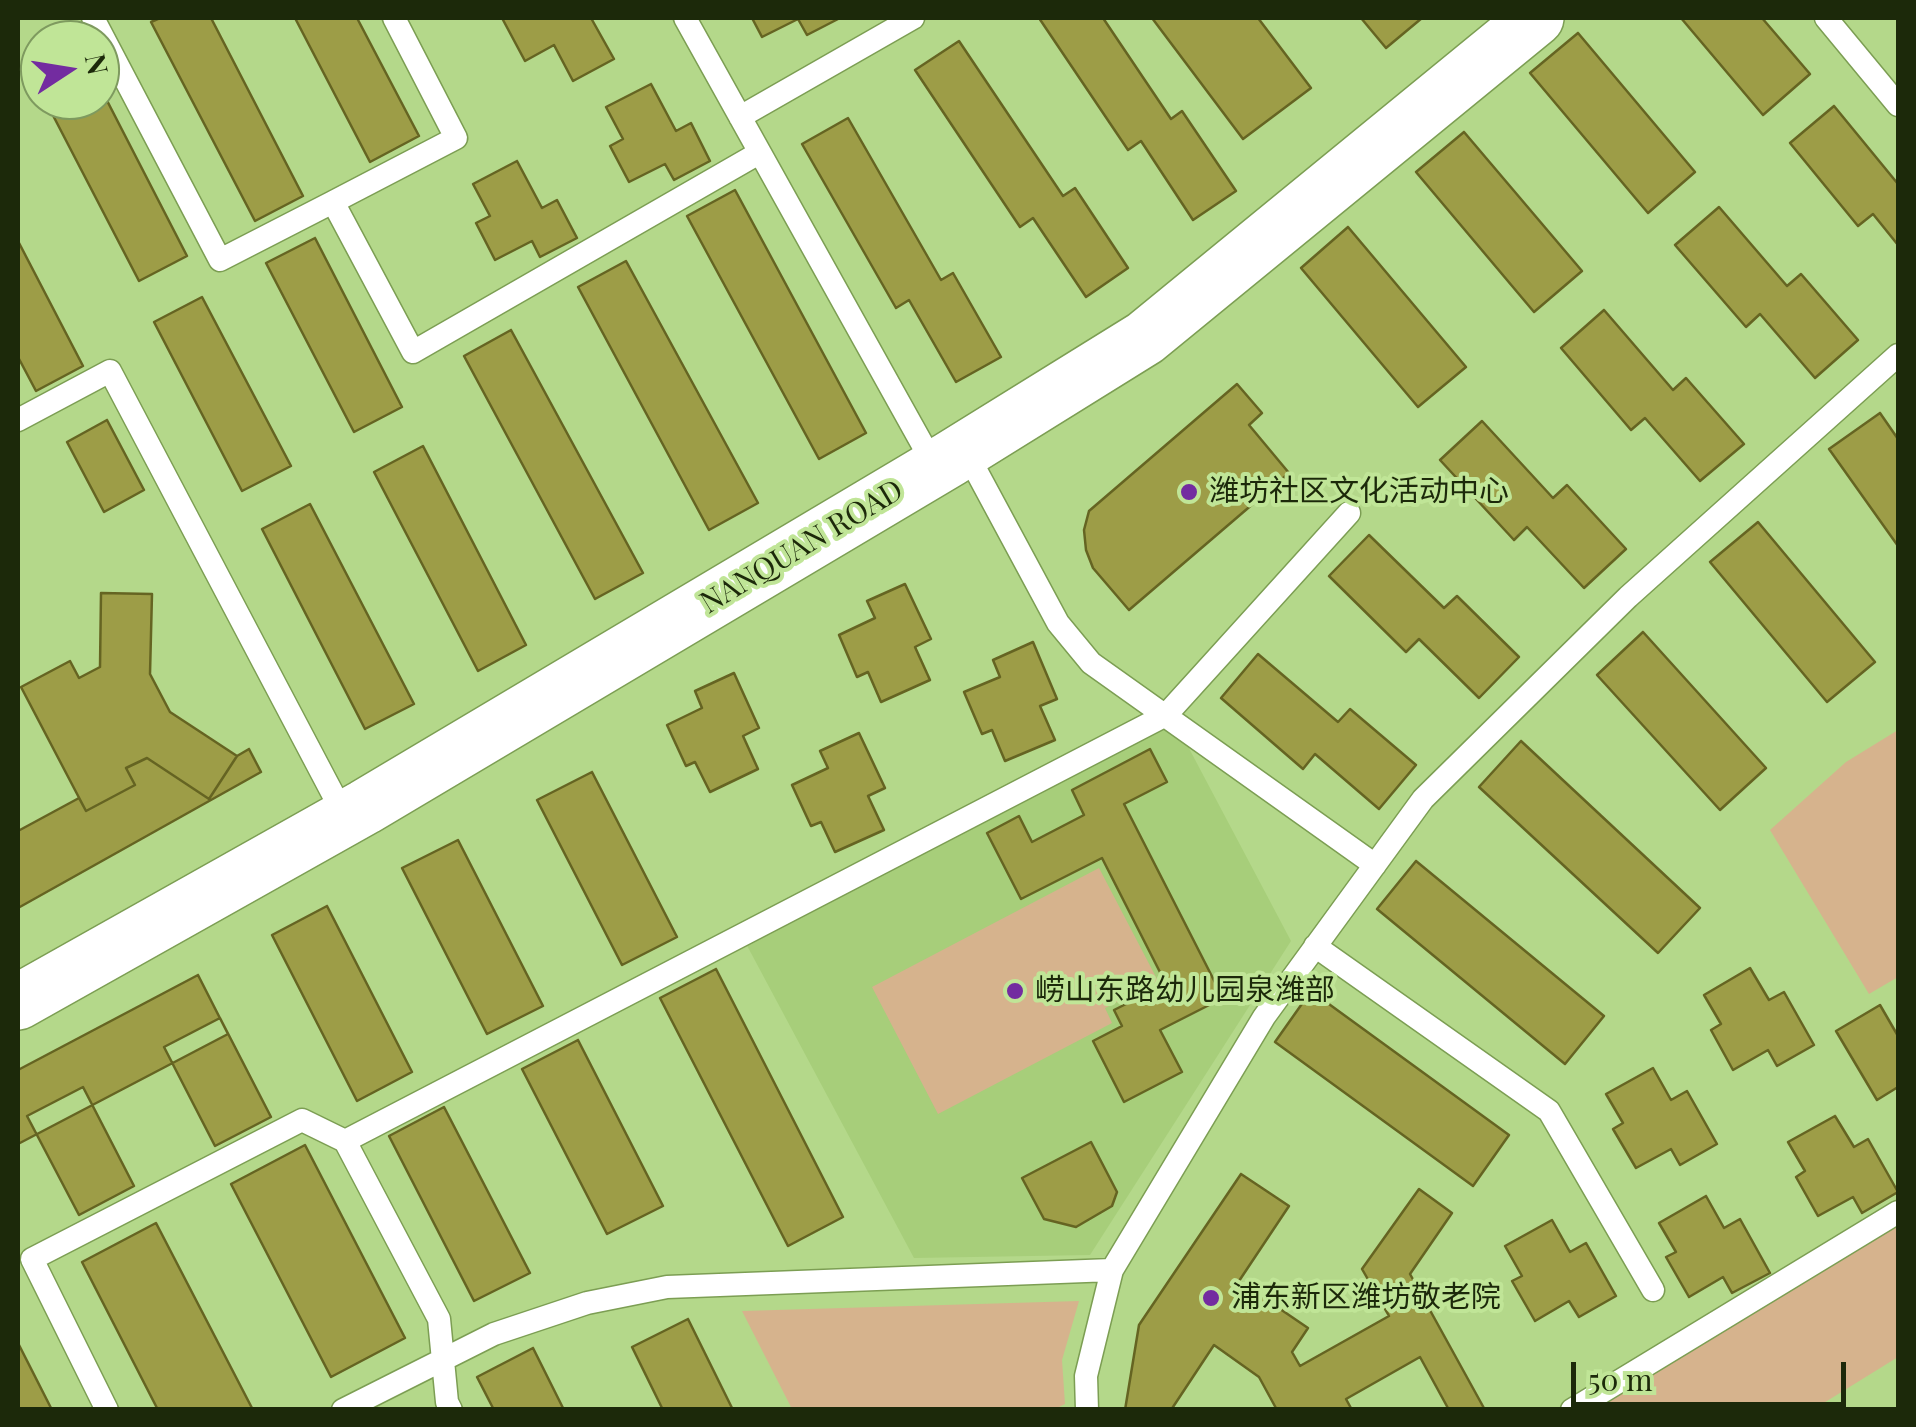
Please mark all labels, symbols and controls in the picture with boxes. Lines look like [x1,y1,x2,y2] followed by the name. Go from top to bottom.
[20,20,120,120] north arrow
[78,50,118,78] text: N
[694,472,910,622] street label: NANQUAN ROAD
[1209,474,1509,510] place label: 潍坊社区文化活动中心
[1178,481,1200,503] marker: 潍坊社区文化活动中心
[1035,973,1335,1009] place label: 崂山东路幼儿园泉潍部
[1004,980,1026,1002] marker: 崂山东路幼儿园泉潍部
[1231,1280,1501,1316] place label: 浦东新区潍坊敬老院
[1200,1287,1222,1309] marker: 浦东新区潍坊敬老院
[1576,1342,1851,1404] scale bar
[1588,1359,1653,1399] text: 50 m

